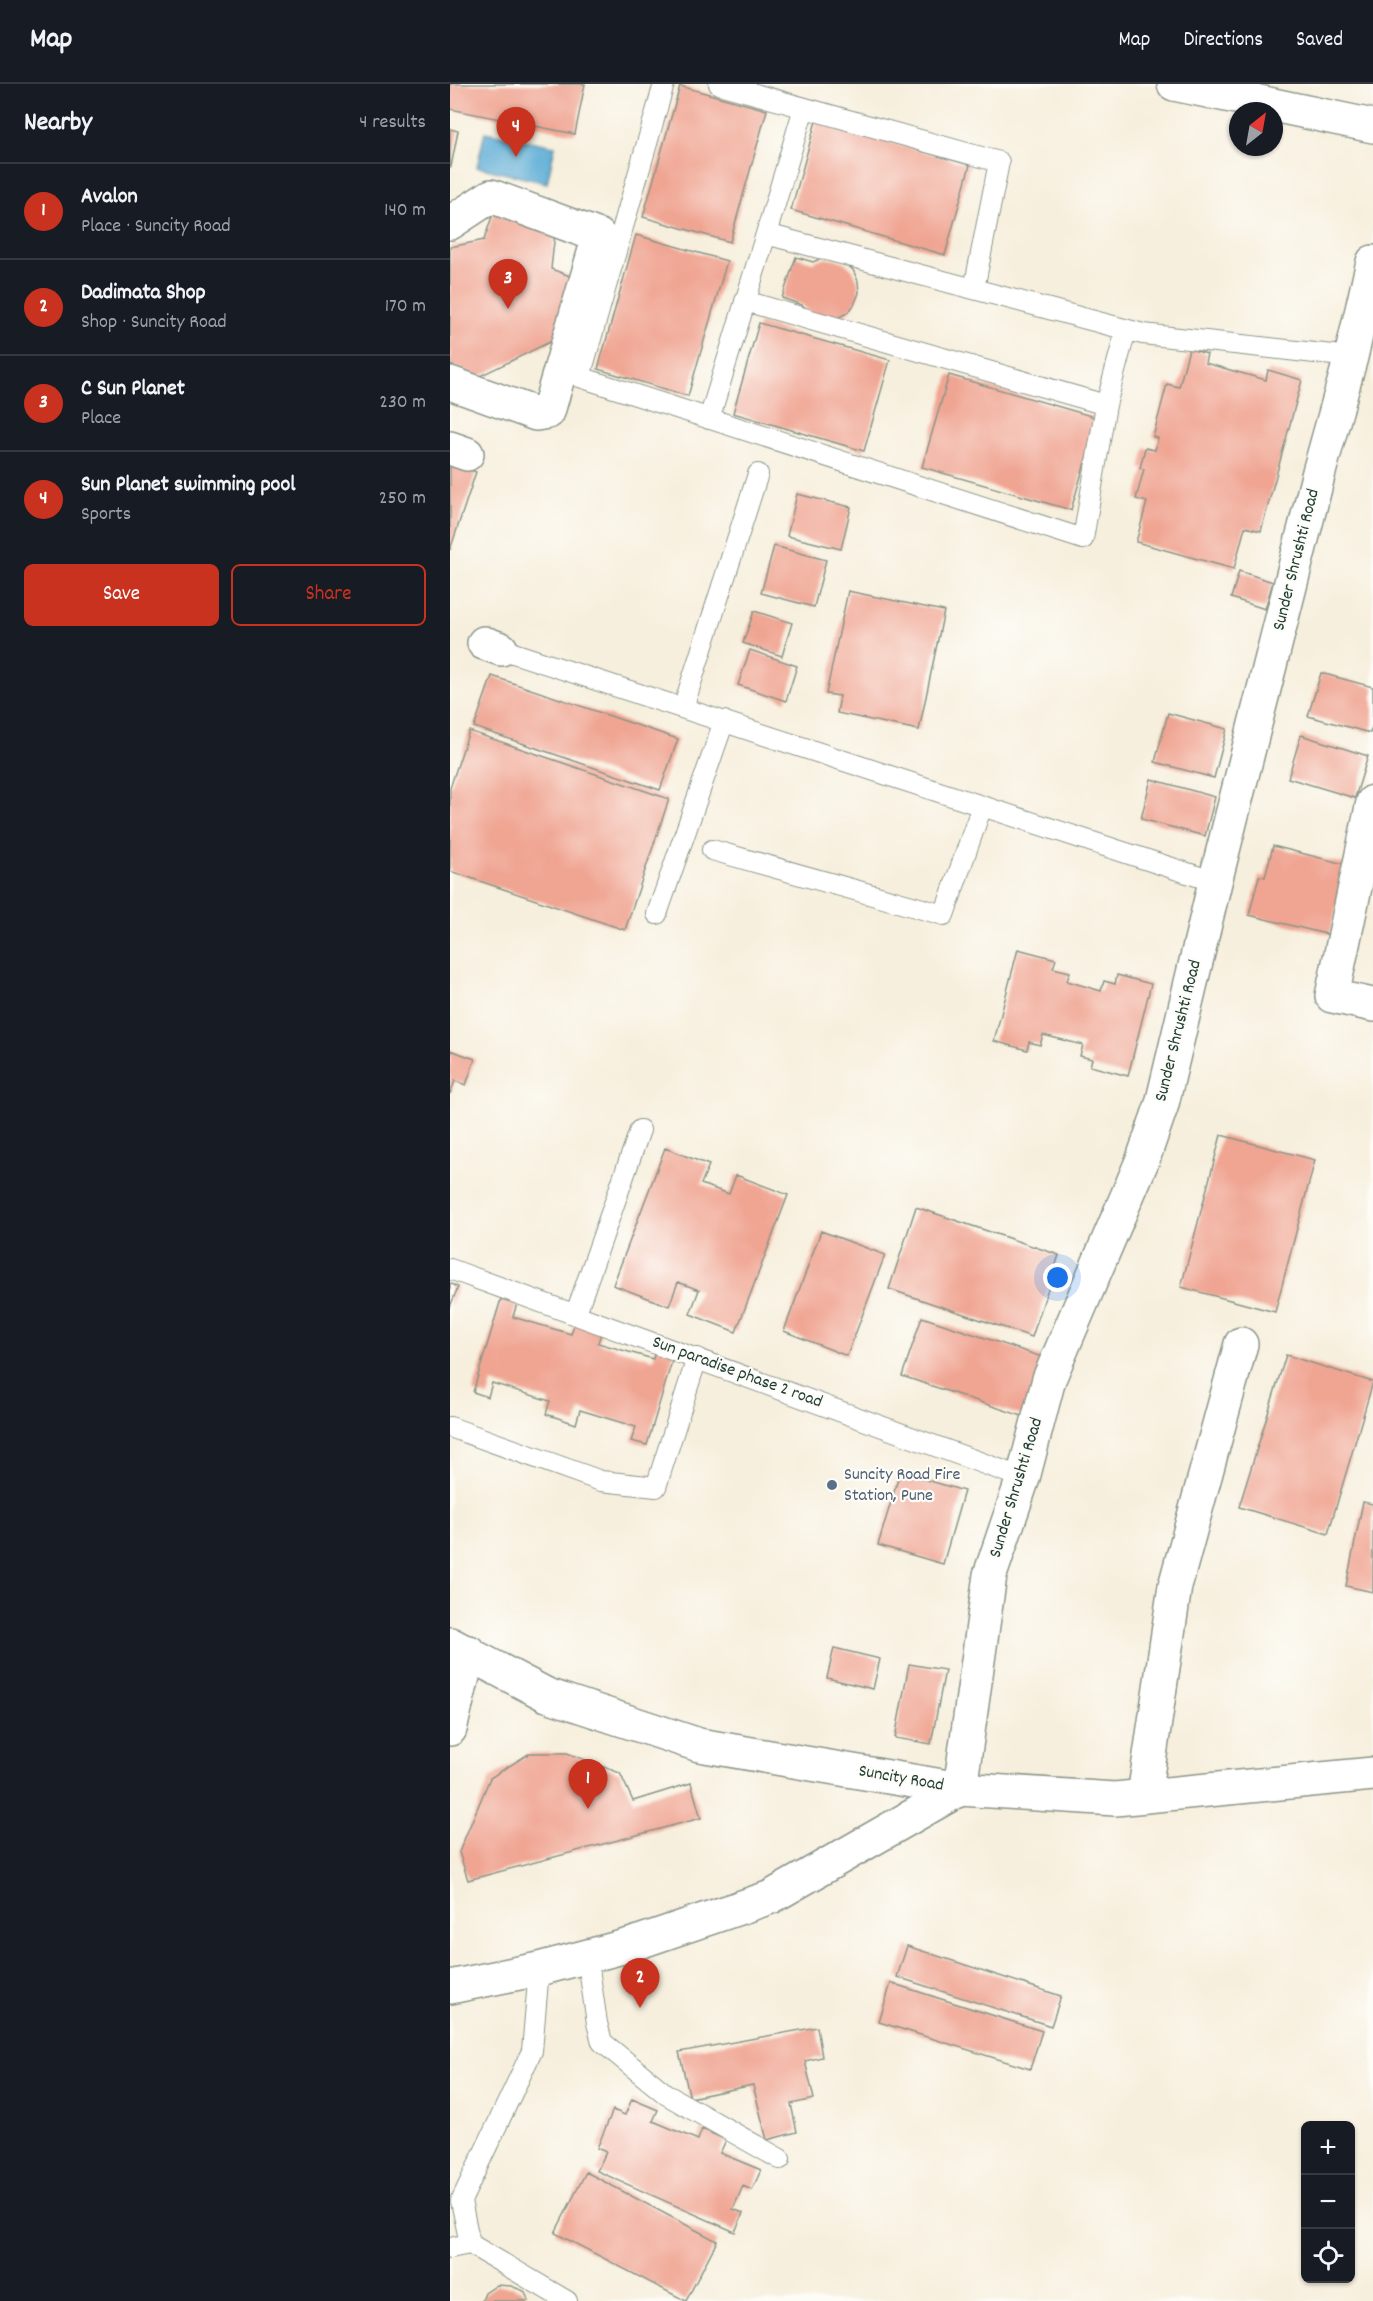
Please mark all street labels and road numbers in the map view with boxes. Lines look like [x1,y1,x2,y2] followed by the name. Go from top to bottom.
[1267,486,1327,634] street label: Sunder Shrushti Road
[1149,957,1209,1105] street label: Sunder Shrushti Road
[648,1331,826,1415] street label: Sun paradise phase 2 road
[984,1415,1050,1561] street label: Sunder Shrushti Road
[856,1759,946,1799] street label: Suncity Road

